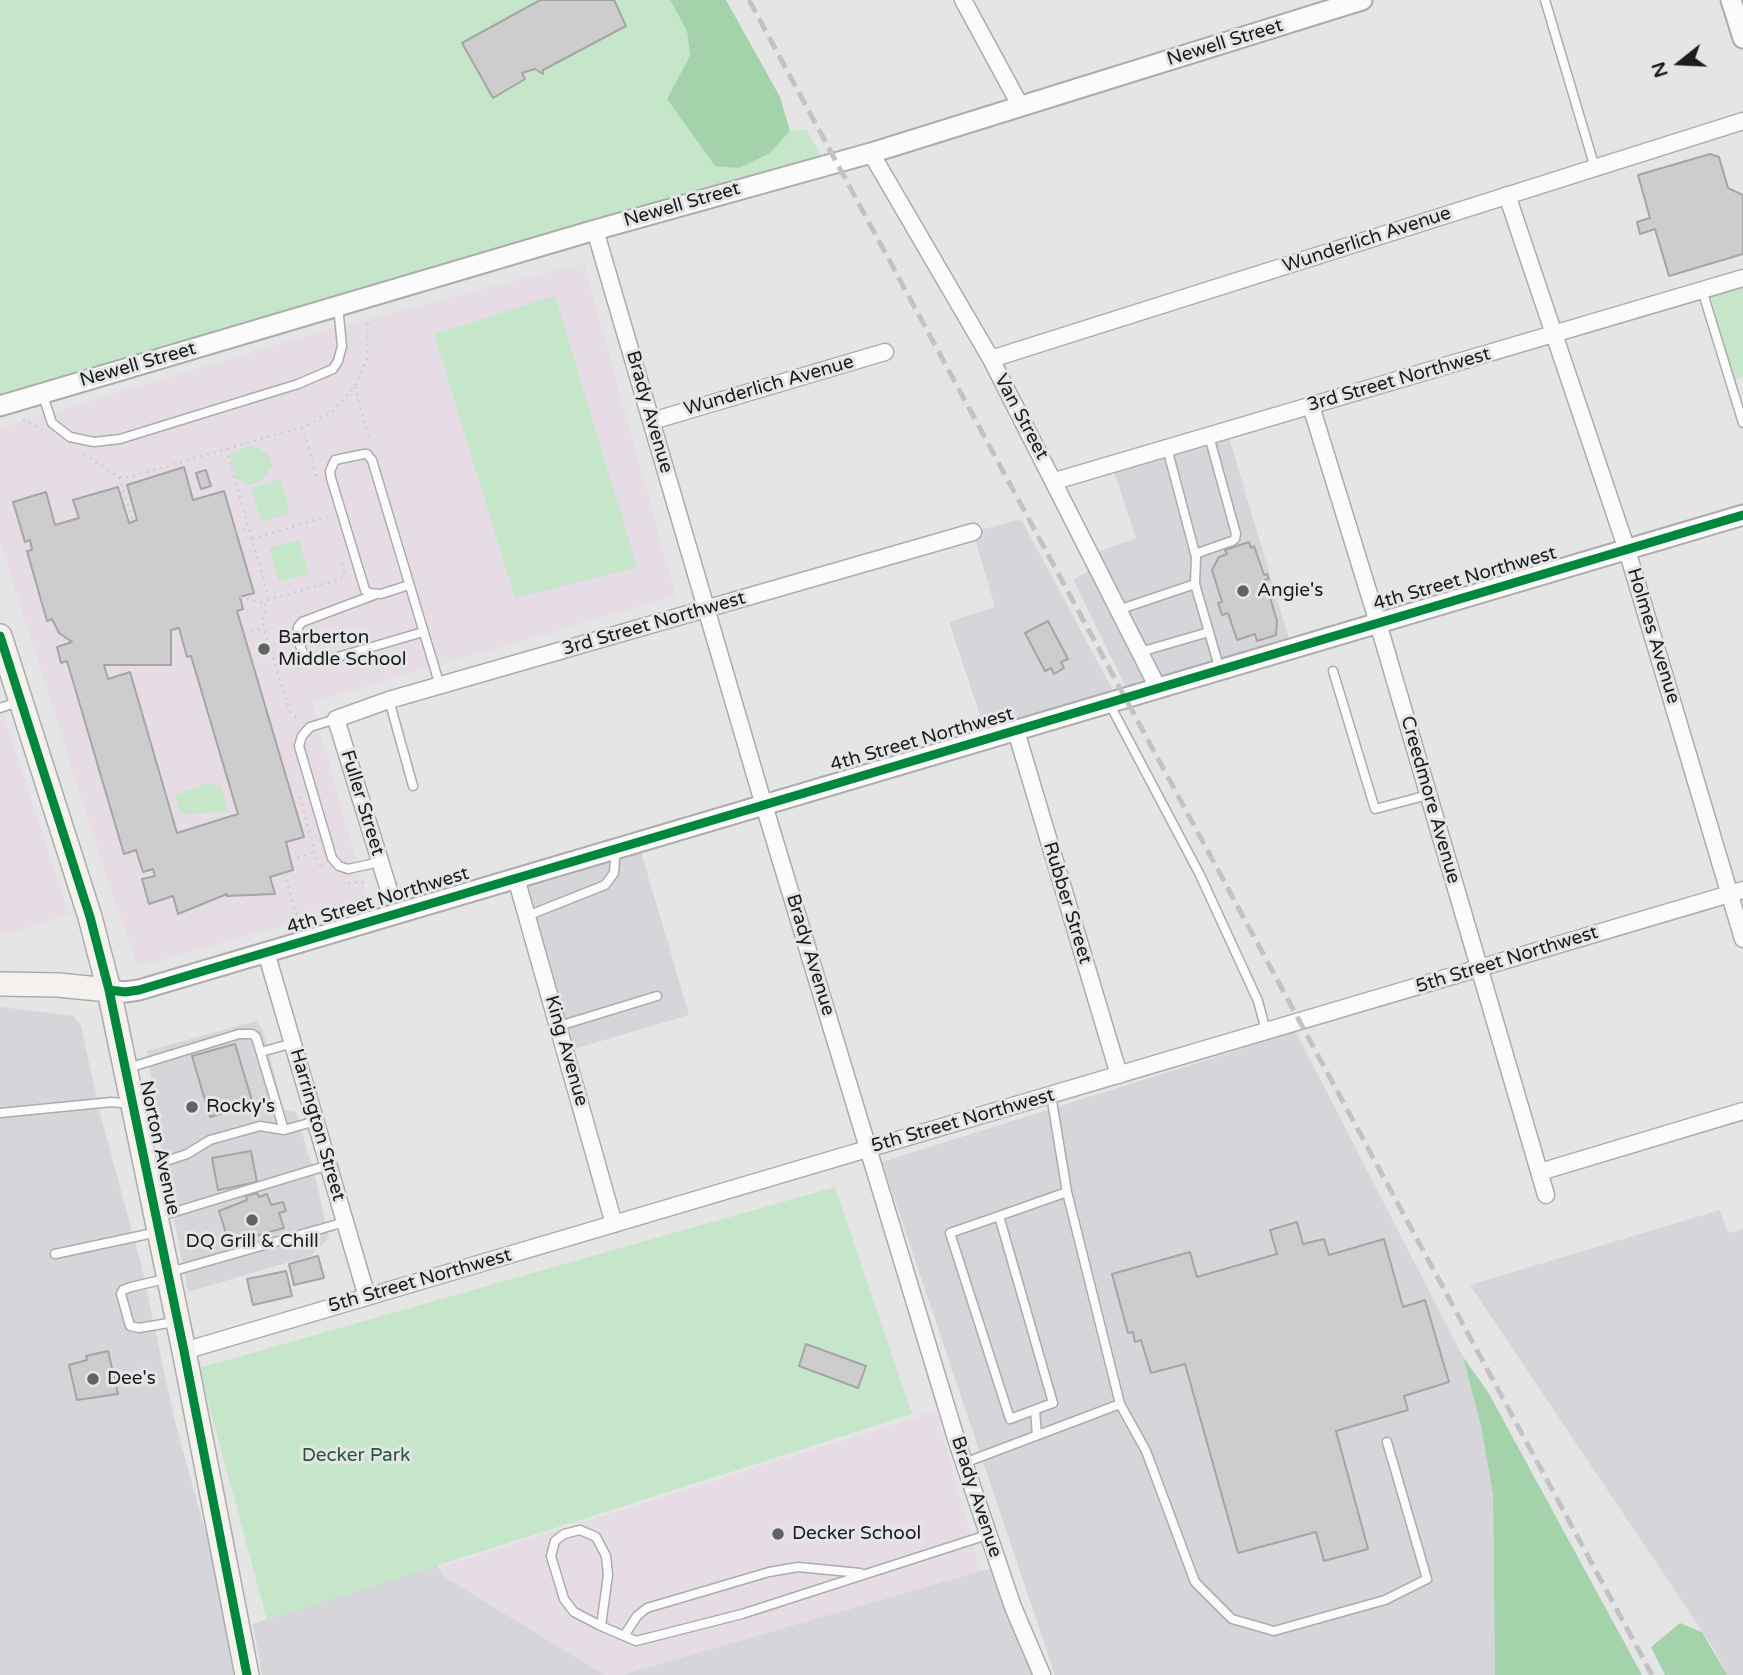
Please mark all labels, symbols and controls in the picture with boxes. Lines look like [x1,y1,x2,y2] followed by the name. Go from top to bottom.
[1164,15,1286,71] street label: Newell Street
[1645,28,1715,98] north arrow
[1647,59,1673,80] text: N
[621,178,743,232] street label: Newell Street
[1280,202,1454,278] street label: Wunderlich Avenue
[77,338,199,392] street label: Newell Street
[1305,343,1493,417] street label: 3rd Street Northwest
[621,348,677,476] street label: Brady Avenue
[681,351,857,421] street label: Wunderlich Avenue
[989,370,1053,464] street label: Van Street
[1371,542,1559,616] street label: 4th Street Northwest
[1622,565,1684,707] street label: Holmes Avenue
[1257,580,1323,602] place label: Angie's
[1235,583,1251,599] marker: Angie's
[560,587,748,661] street label: 3rd Street Northwest
[278,627,407,671] place label: Barberton Middle School
[256,641,272,657] marker: Barberton Middle School
[828,703,1016,777] street label: 4th Street Northwest
[1395,714,1465,886] street label: Creedmore Avenue
[335,747,389,859] street label: Fuller Street
[1038,839,1096,967] street label: Rubber Street
[284,862,472,940] street label: 4th Street Northwest
[781,891,839,1019] street label: Brady Avenue
[1413,921,1601,999] street label: 5th Street Northwest
[539,993,593,1109] street label: King Avenue
[284,1046,350,1204] street label: Harrington Street
[134,1079,184,1217] street label: Norton Avenue
[869,1084,1057,1158] street label: 5th Street Northwest
[206,1096,275,1118] place label: Rocky's
[184,1099,200,1115] marker: Rocky's
[244,1212,260,1228] marker: DQ Grill & Chill
[185,1231,319,1253] place label: DQ Grill & Chill
[326,1244,514,1318] street label: 5th Street Northwest
[107,1368,156,1390] place label: Dee's
[85,1371,101,1387] marker: Dee's
[946,1434,1006,1560] street label: Brady Avenue
[302,1445,410,1467] park label: Decker Park
[792,1523,921,1545] place label: Decker School
[770,1526,786,1542] marker: Decker School

